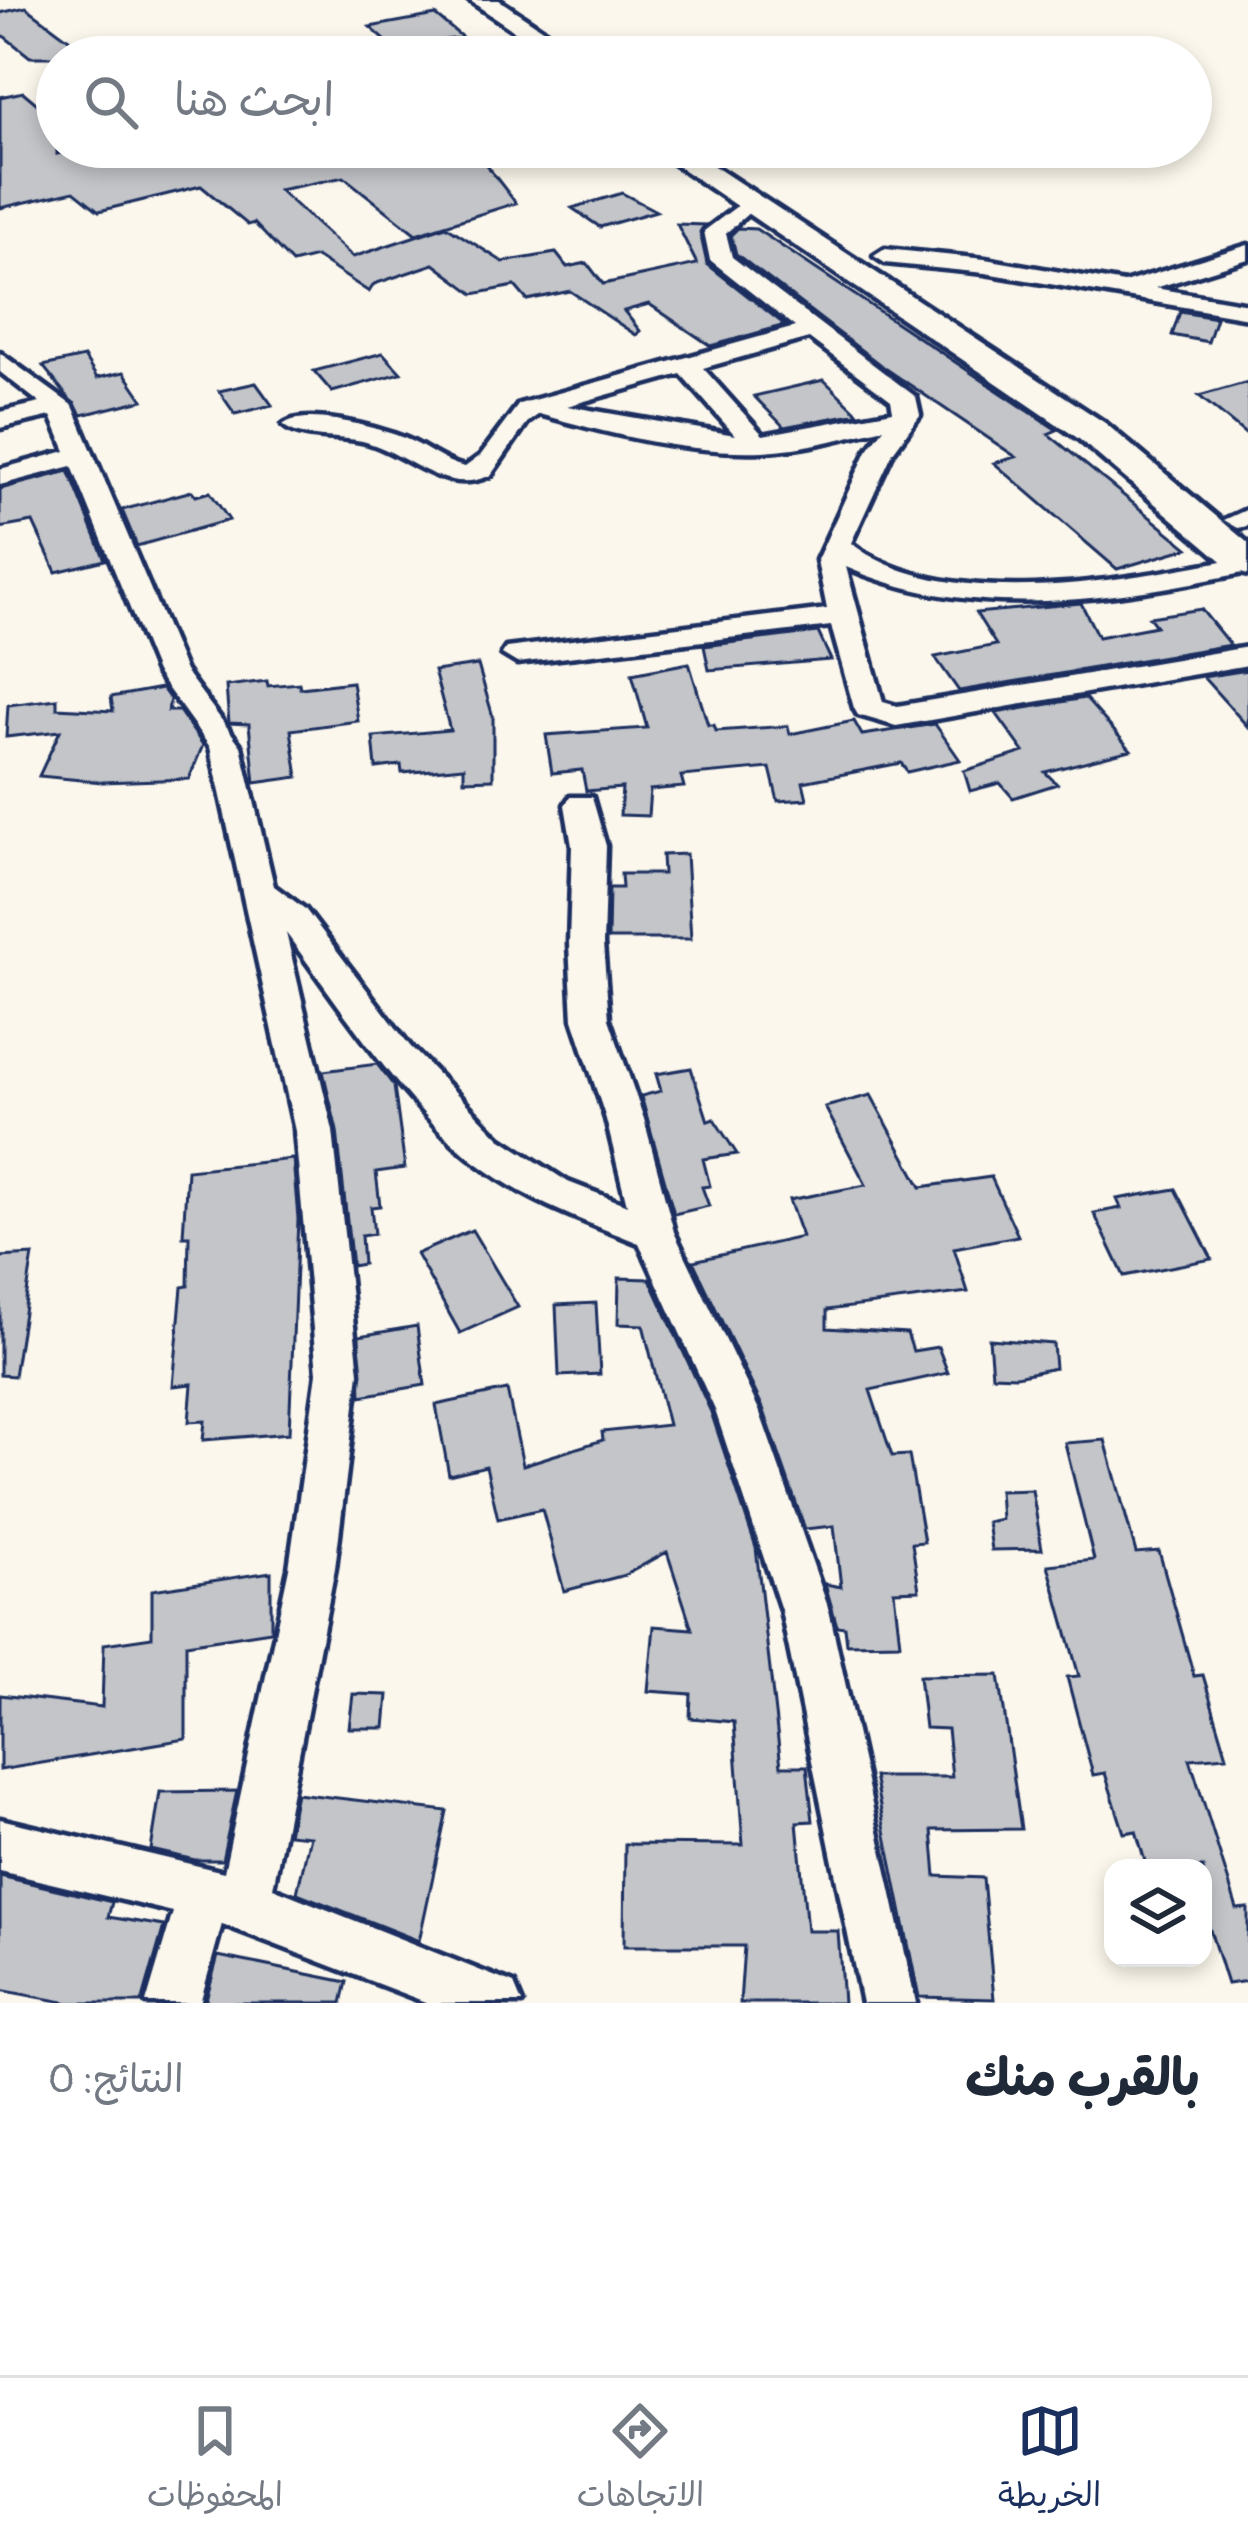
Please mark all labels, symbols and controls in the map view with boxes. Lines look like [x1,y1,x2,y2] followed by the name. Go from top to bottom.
[36,36,1212,168] search box
[78,69,144,135] icon: search
[174,73,334,129] text: ابحث هنا
[1104,1859,1212,1967] map controls
[1104,1859,1212,1967] button: layers
[965,2047,1200,2111] text: بالقرب منك
[48,2055,184,2104] text: النتائج: 0
[147,2398,283,2524] tab: المحفوظات
[577,2398,704,2524] tab: الاتجاهات
[998,2398,1101,2524] tab: الخريطة

